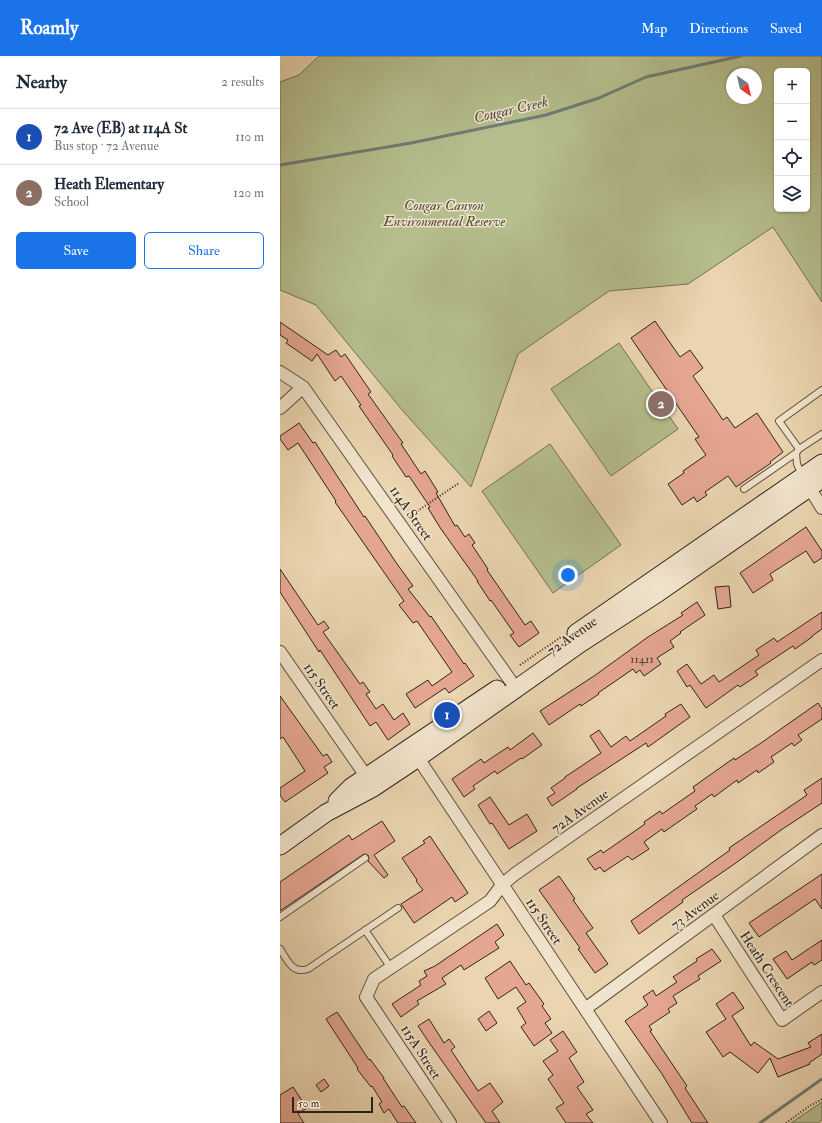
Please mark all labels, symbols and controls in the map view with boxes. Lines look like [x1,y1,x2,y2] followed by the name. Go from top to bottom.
[20,16,78,40] text: Roamly
[641,20,667,37] text: Map
[689,20,748,37] text: Directions
[770,20,802,37] text: Saved
[726,68,762,104] north arrow
[774,68,810,212] map controls
[774,68,810,104] button: +
[16,72,67,93] text: Nearby
[221,74,264,90] text: 2 results
[472,92,550,128] water label: Cougar Creek
[774,104,810,140] button: −
[54,119,187,138] text: 72 Ave (EB) at 114A St
[27,129,31,145] text: 1
[235,129,264,145] text: 110 m
[54,138,159,154] text: Bus stop · 72 Avenue
[774,140,810,176] button: locate
[54,175,164,194] text: Heath Elementary
[774,176,810,212] button: layers
[26,185,32,201] text: 2
[233,185,264,201] text: 120 m
[54,194,89,210] text: School
[382,197,505,230] park label: Cougar Canyon Environmental Reserve
[16,232,136,269] button: Save
[144,232,264,269] button: Share
[648,389,674,419] pin: 2
[386,482,436,544] street label: 114A Street
[558,565,578,585] your location
[544,613,600,659] street label: 72 Avenue
[630,652,654,667] house number: 11411
[300,660,344,713] street label: 115 Street
[434,700,460,730] pin: 1
[548,785,612,837] street label: 72A Avenue
[668,887,722,933] street label: 73 Avenue
[522,894,566,948] street label: 115 Street
[736,928,798,1010] street label: Heath Crescent
[397,1022,445,1083] street label: 115A Street
[292,1095,373,1114] scale bar
[298,1097,319,1110] text: 50 m

